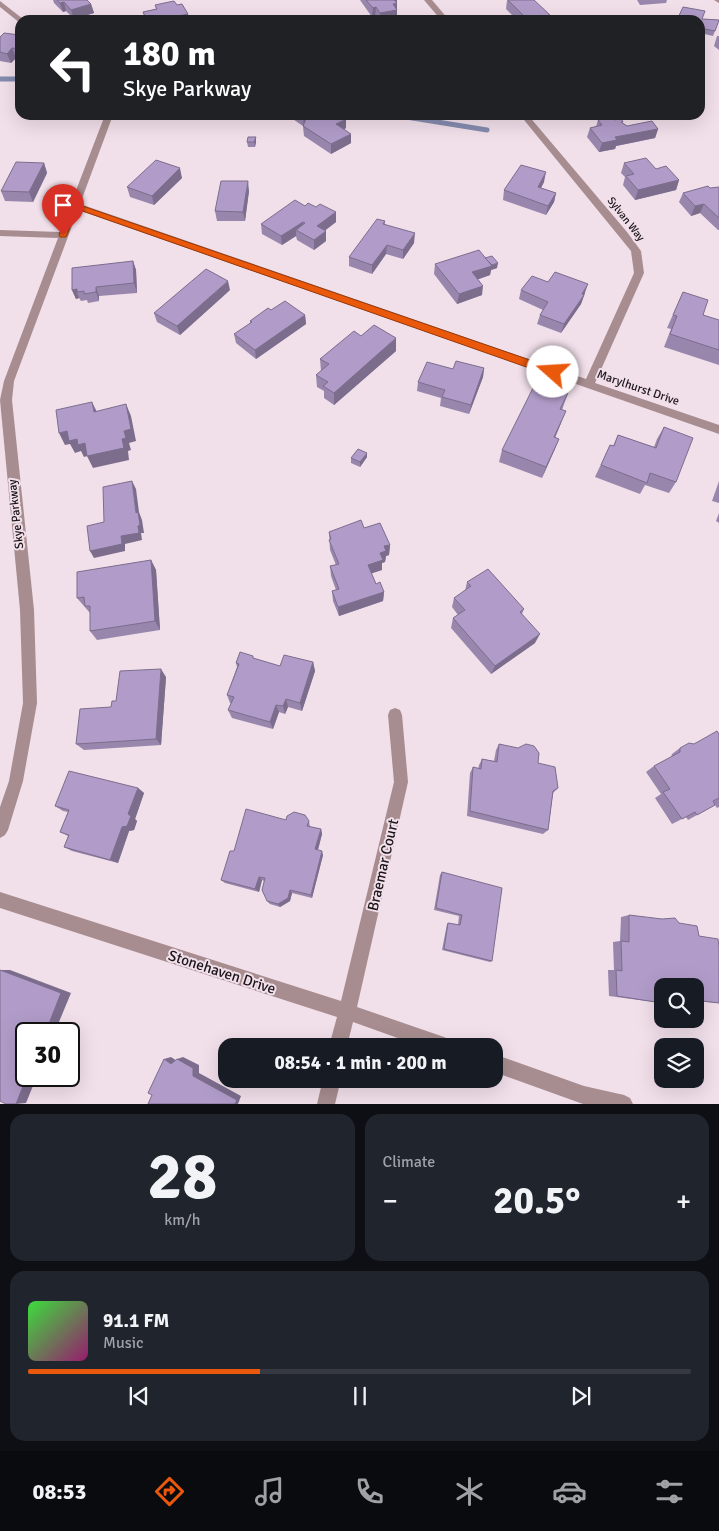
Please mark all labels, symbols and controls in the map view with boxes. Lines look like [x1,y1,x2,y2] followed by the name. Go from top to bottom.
[123,32,216,75] text: 180 m
[40,35,105,100] icon: left
[123,75,251,102] text: Skye Parkway
[42,184,84,235] pin
[49,191,77,219] icon: arrive
[605,194,648,244] street label: Sylvan Way
[526,345,578,397] position arrow
[595,367,681,409] street label: Marylhurst Drive
[5,478,27,550] street label: Skye Parkway
[364,817,402,913] street label: Braemar Court
[166,946,278,998] street label: Stonehaven Drive
[654,978,704,1088] map controls
[654,978,704,1028] button: search
[15,1022,80,1087] speed limit sign: 30
[654,1038,704,1088] button: layers
[274,1051,447,1075] text: 08:54 · 1 min · 200 m
[147,1137,217,1217] text: 28
[383,1152,435,1172] text: Climate
[493,1177,581,1224] text: 20.5°
[383,1184,398,1218] text: −
[676,1184,691,1218] text: +
[164,1210,200,1230] text: km/h
[103,1309,169,1333] text: 91.1 FM
[103,1333,144,1353] text: Music
[125,1382,153,1410] icon: previous
[346,1382,374,1410] icon: pause
[567,1382,595,1410] icon: next
[152,1474,187,1509] icon: directions
[252,1474,287,1509] icon: music
[352,1474,387,1509] icon: phone
[452,1474,487,1509] icon: climate
[552,1474,587,1509] icon: car
[652,1474,687,1509] icon: filters
[33,1478,87,1505] text: 08:53

